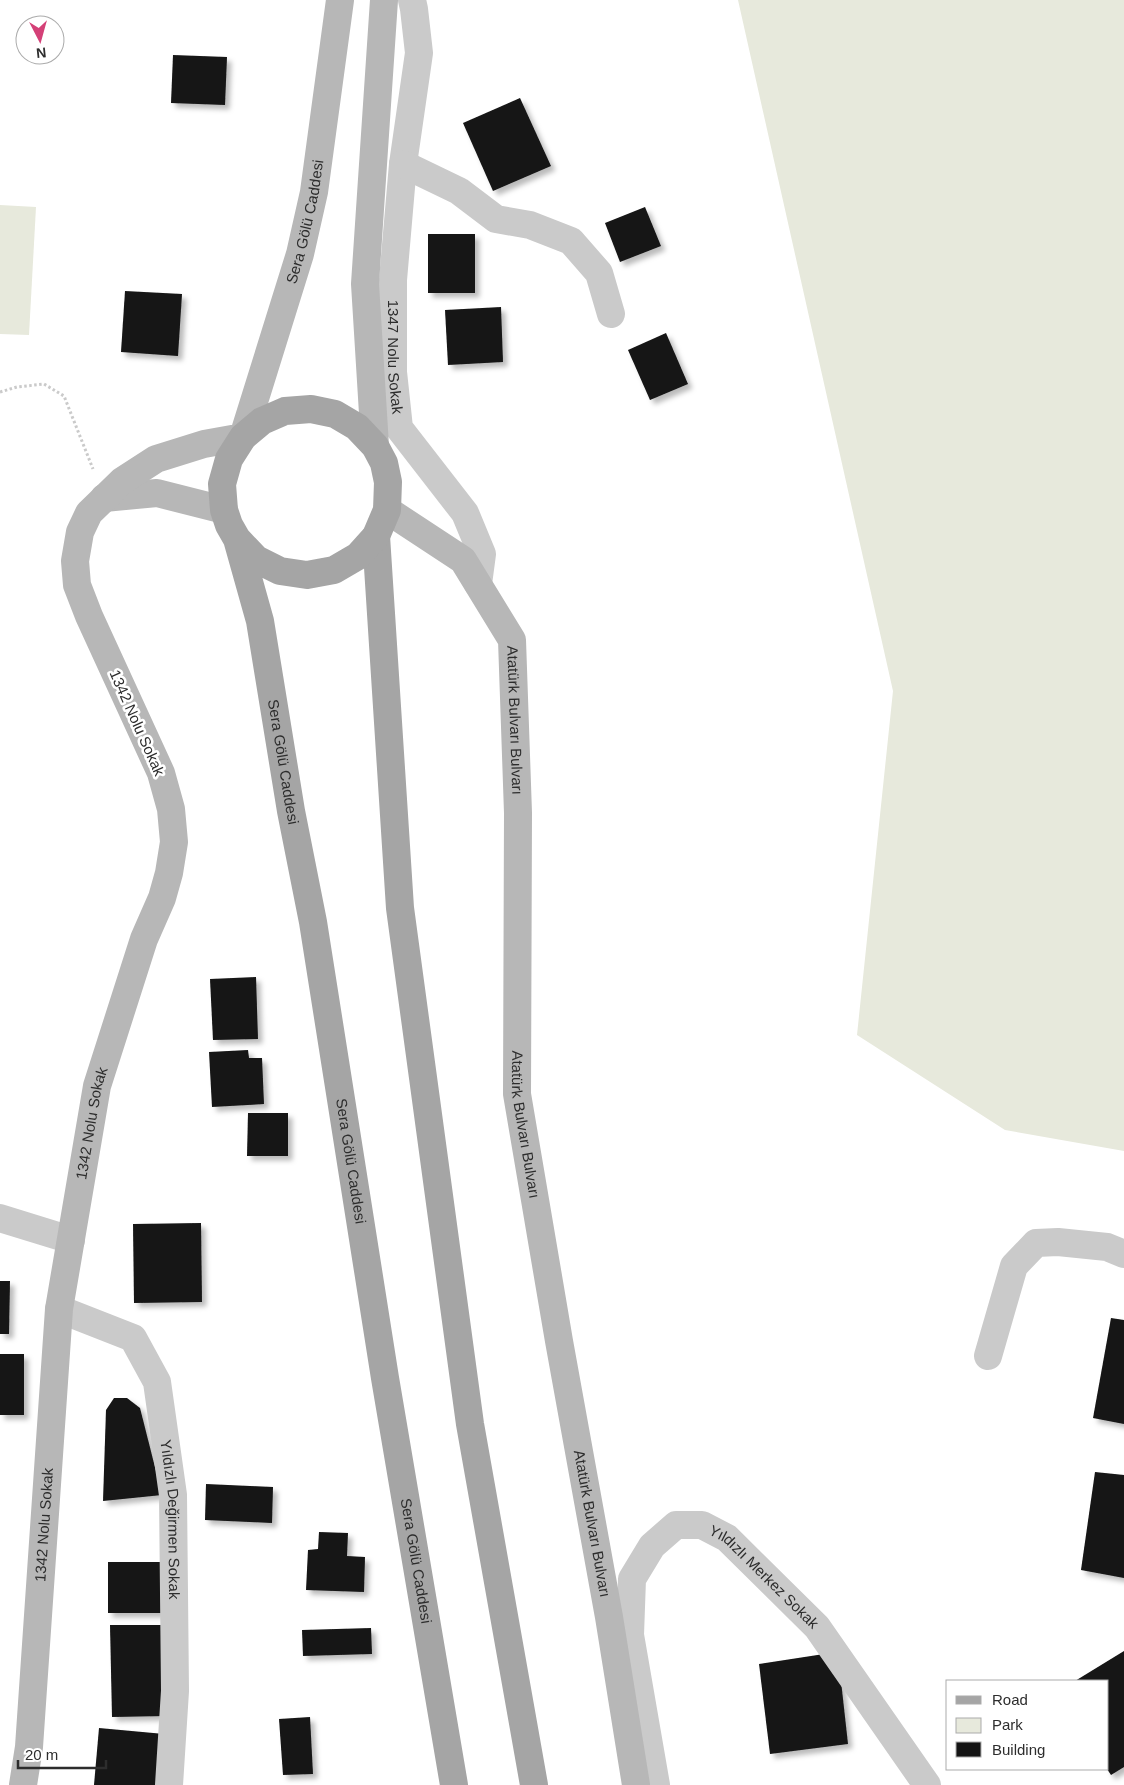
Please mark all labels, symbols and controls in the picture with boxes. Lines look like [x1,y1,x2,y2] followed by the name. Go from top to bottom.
[15,15,65,65] north arrow
[35,44,47,61] text: N
[282,158,326,286] street label: Sera Gölü Caddesi
[385,300,406,415] street label: 1347 Nolu Sokak
[504,645,526,795] street label: Atatürk Bulvarı Bulvarı
[106,667,169,779] street label: 1342 Nolu Sokak
[265,698,302,826] street label: Sera Gölü Caddesi
[509,1050,544,1200] street label: Atatürk Bulvarı Bulvarı
[72,1064,111,1181] street label: 1342 Nolu Sokak
[333,1097,370,1225] street label: Sera Gölü Caddesi
[157,1438,183,1600] street label: Yıldızlı Değirmen Sokak
[571,1449,614,1598] street label: Atatürk Bulvarı Bulvarı
[31,1467,56,1583] street label: 1342 Nolu Sokak
[398,1497,435,1625] street label: Sera Gölü Caddesi
[706,1521,823,1632] street label: Yıldızlı Merkez Sokak
[946,1680,1109,1770] legend
[992,1691,1028,1708] text: Road
[992,1716,1023,1733] text: Park
[18,1738,105,1770] scale bar
[992,1741,1045,1758] text: Building
[25,1746,58,1763] text: 20 m

